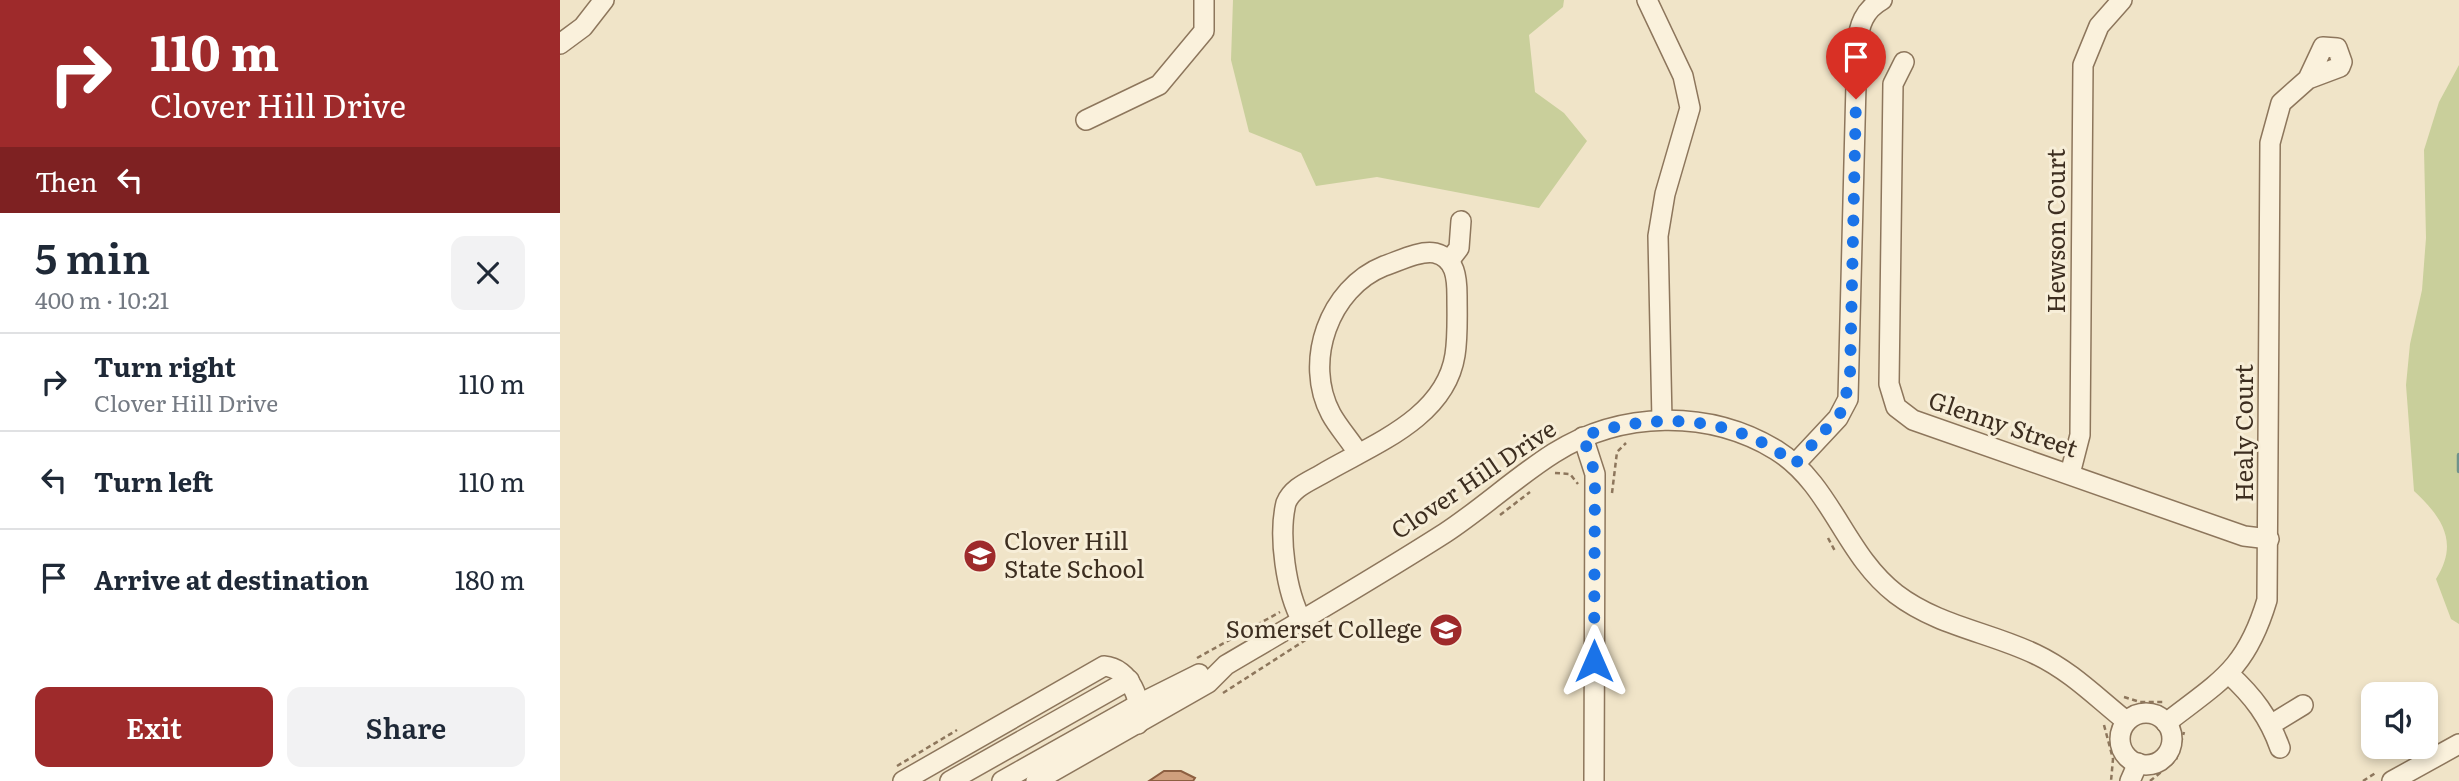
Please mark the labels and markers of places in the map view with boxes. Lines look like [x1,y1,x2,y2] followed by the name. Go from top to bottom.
[1826,27,1886,99] pin
[1004,522,1144,585] place label: Clover Hill State School
[961,537,999,575] school or university icon: Clover Hill State School
[1226,610,1422,645] place label: Somerset College
[1427,611,1465,649] school or university icon: Somerset College

